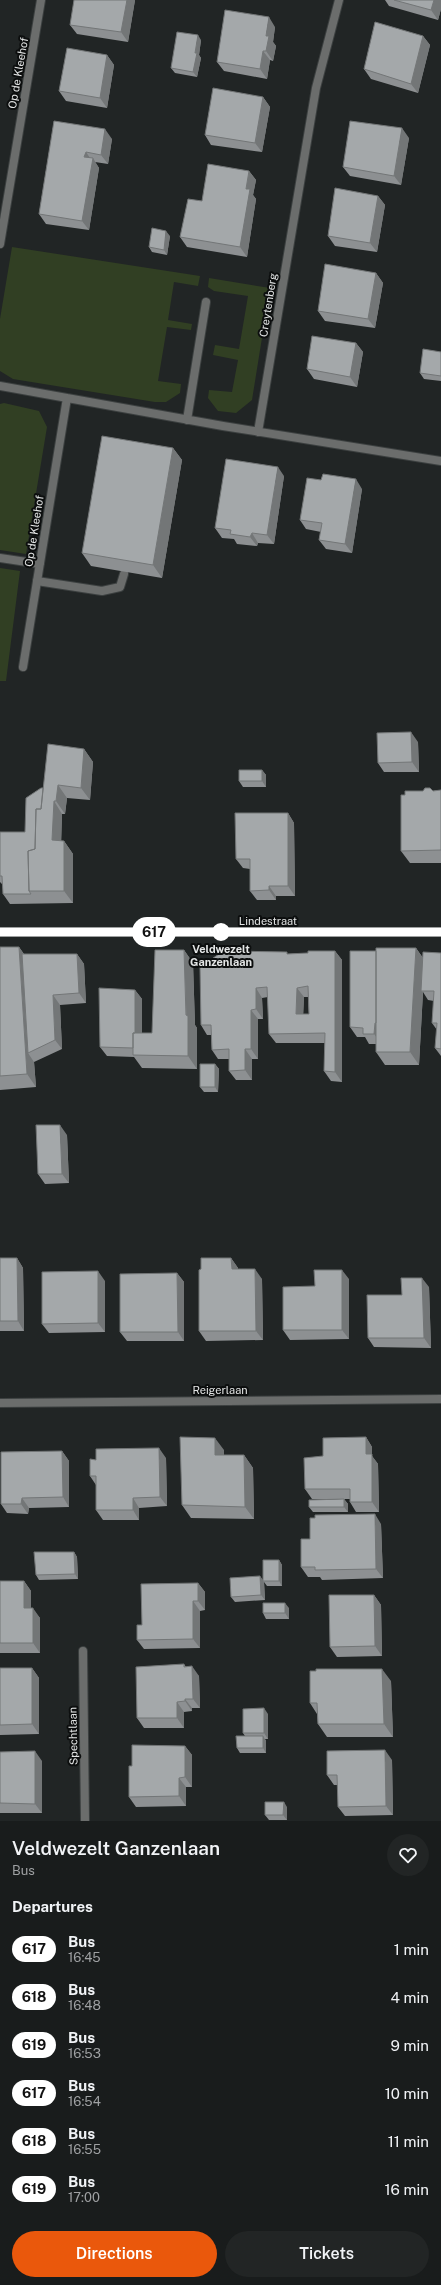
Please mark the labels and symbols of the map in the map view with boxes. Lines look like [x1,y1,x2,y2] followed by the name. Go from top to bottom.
[6,36,30,110] street label: Op de Kleehof
[257,272,279,338] street label: Creytenberg
[22,494,46,568] street label: Op de Kleehof
[239,915,297,927] street label: Lindestraat
[131,919,177,945] line badge: 617
[212,923,230,941] marker: Veldwezelt Ganzenlaan
[190,943,252,968] place label: Veldwezelt Ganzenlaan
[192,1384,248,1396] street label: Reigerlaan
[66,1707,80,1765] street label: Spechtlaan

